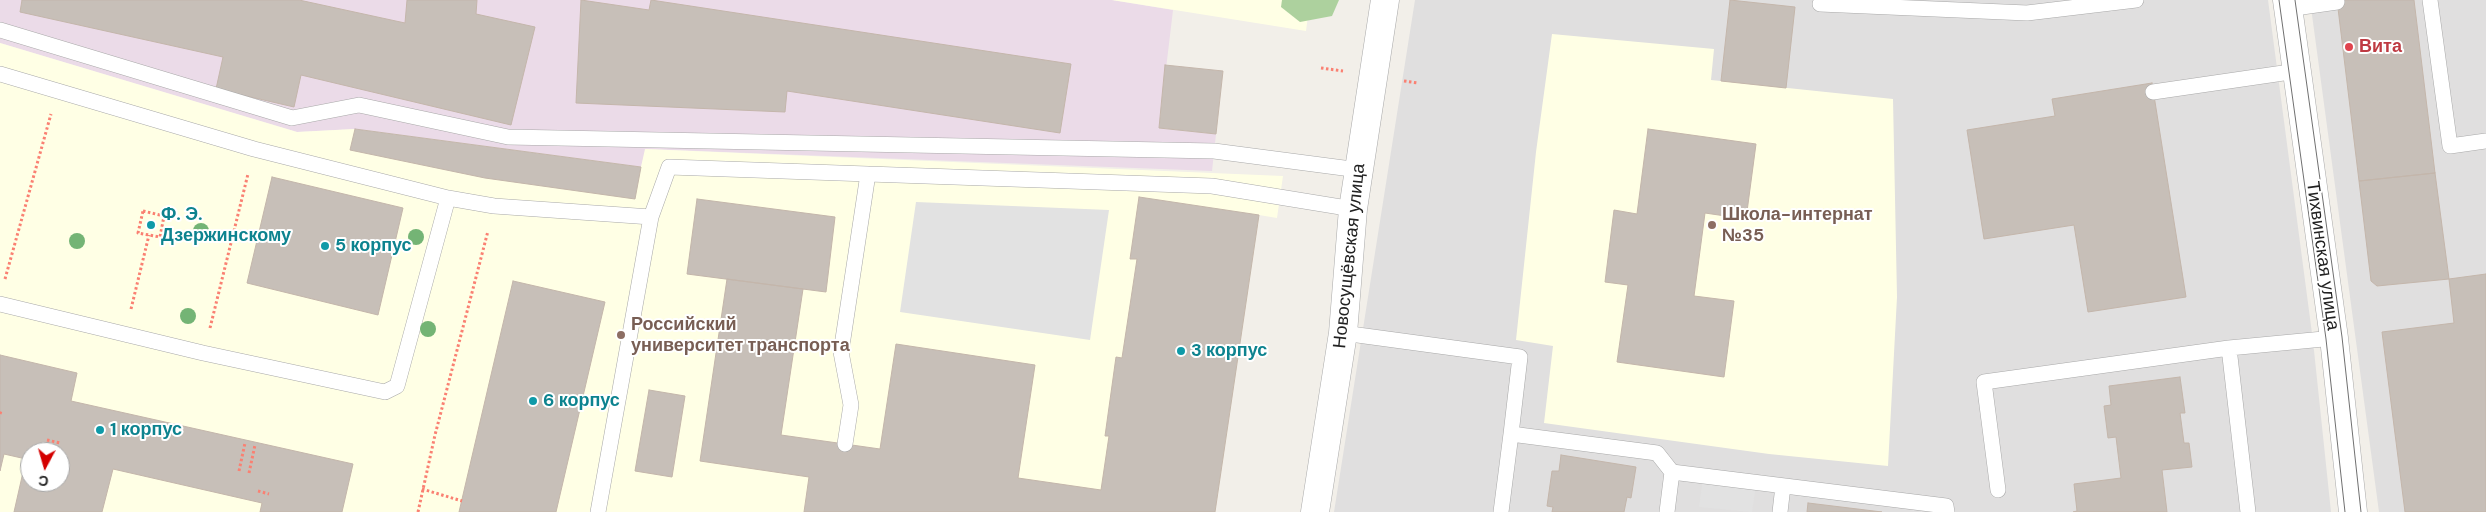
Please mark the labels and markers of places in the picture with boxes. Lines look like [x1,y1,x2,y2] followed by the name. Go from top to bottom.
[2359,36,2402,58] place label: Вита
[2343,41,2355,53] marker: Вита
[161,204,291,246] place label: Ф. Э. Дзержинскому
[1722,204,1873,246] place label: Школа-интернат №35
[145,219,157,231] marker: Ф. Э. Дзержинскому
[1706,219,1718,231] marker: Школа-интернат №35
[335,235,412,257] place label: 5 корпус
[319,240,331,252] marker: 5 корпус
[631,314,850,356] place label: Российский университет транспорта
[615,329,627,341] marker: Российский университет транспорта
[1191,340,1267,362] place label: 3 корпус
[1175,345,1187,357] marker: 3 корпус
[543,390,620,412] place label: 6 корпус
[527,395,539,407] marker: 6 корпус
[110,419,182,441] place label: 1 корпус
[94,424,106,436] marker: 1 корпус

